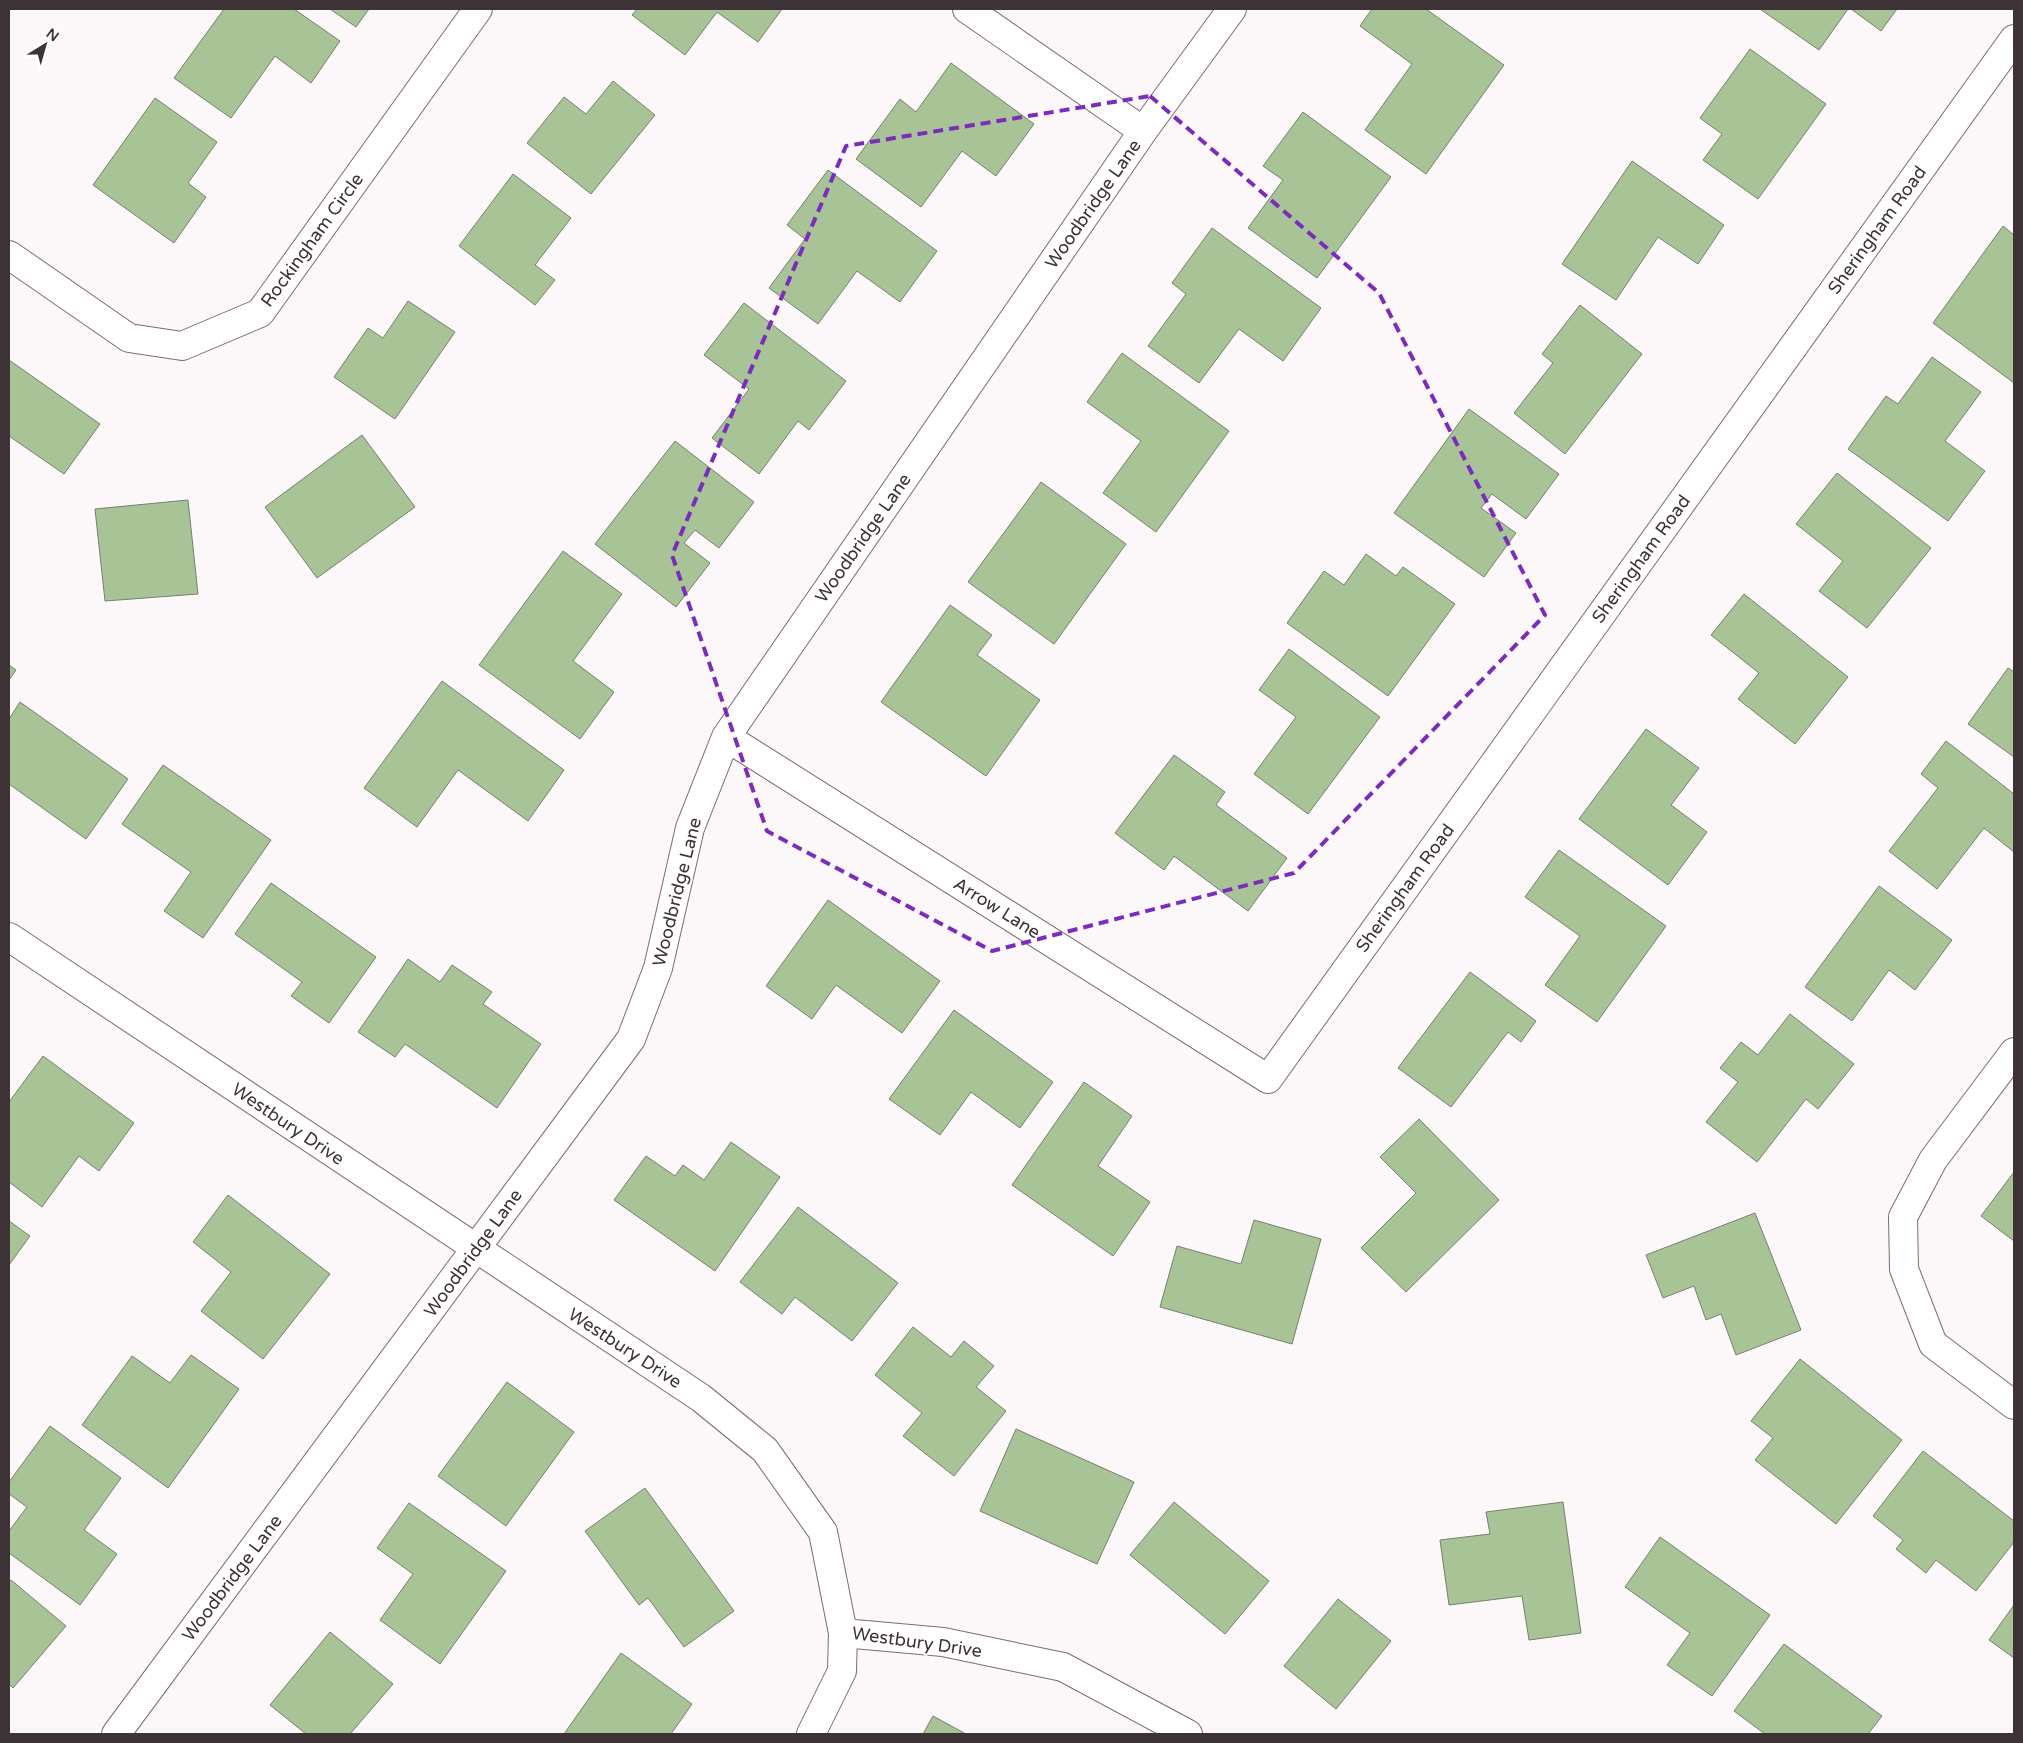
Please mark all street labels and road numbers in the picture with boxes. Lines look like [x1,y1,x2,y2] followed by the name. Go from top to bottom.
[1040,135,1146,273] street label: Woodbridge Lane
[1823,162,1931,298] street label: Sheringham Road
[256,169,368,311] street label: Rockingham Circle
[810,469,916,607] street label: Woodbridge Lane
[1587,491,1695,627] street label: Sheringham Road
[648,815,706,969] street label: Woodbridge Lane
[1351,820,1459,956] street label: Sheringham Road
[950,873,1044,943] street label: Arrow Lane
[228,1078,348,1170] street label: Westbury Drive
[419,1185,527,1321] street label: Woodbridge Lane
[564,1303,686,1393] street label: Westbury Drive
[177,1510,287,1646] street label: Woodbridge Lane
[851,1622,983,1662] street label: Westbury Drive

